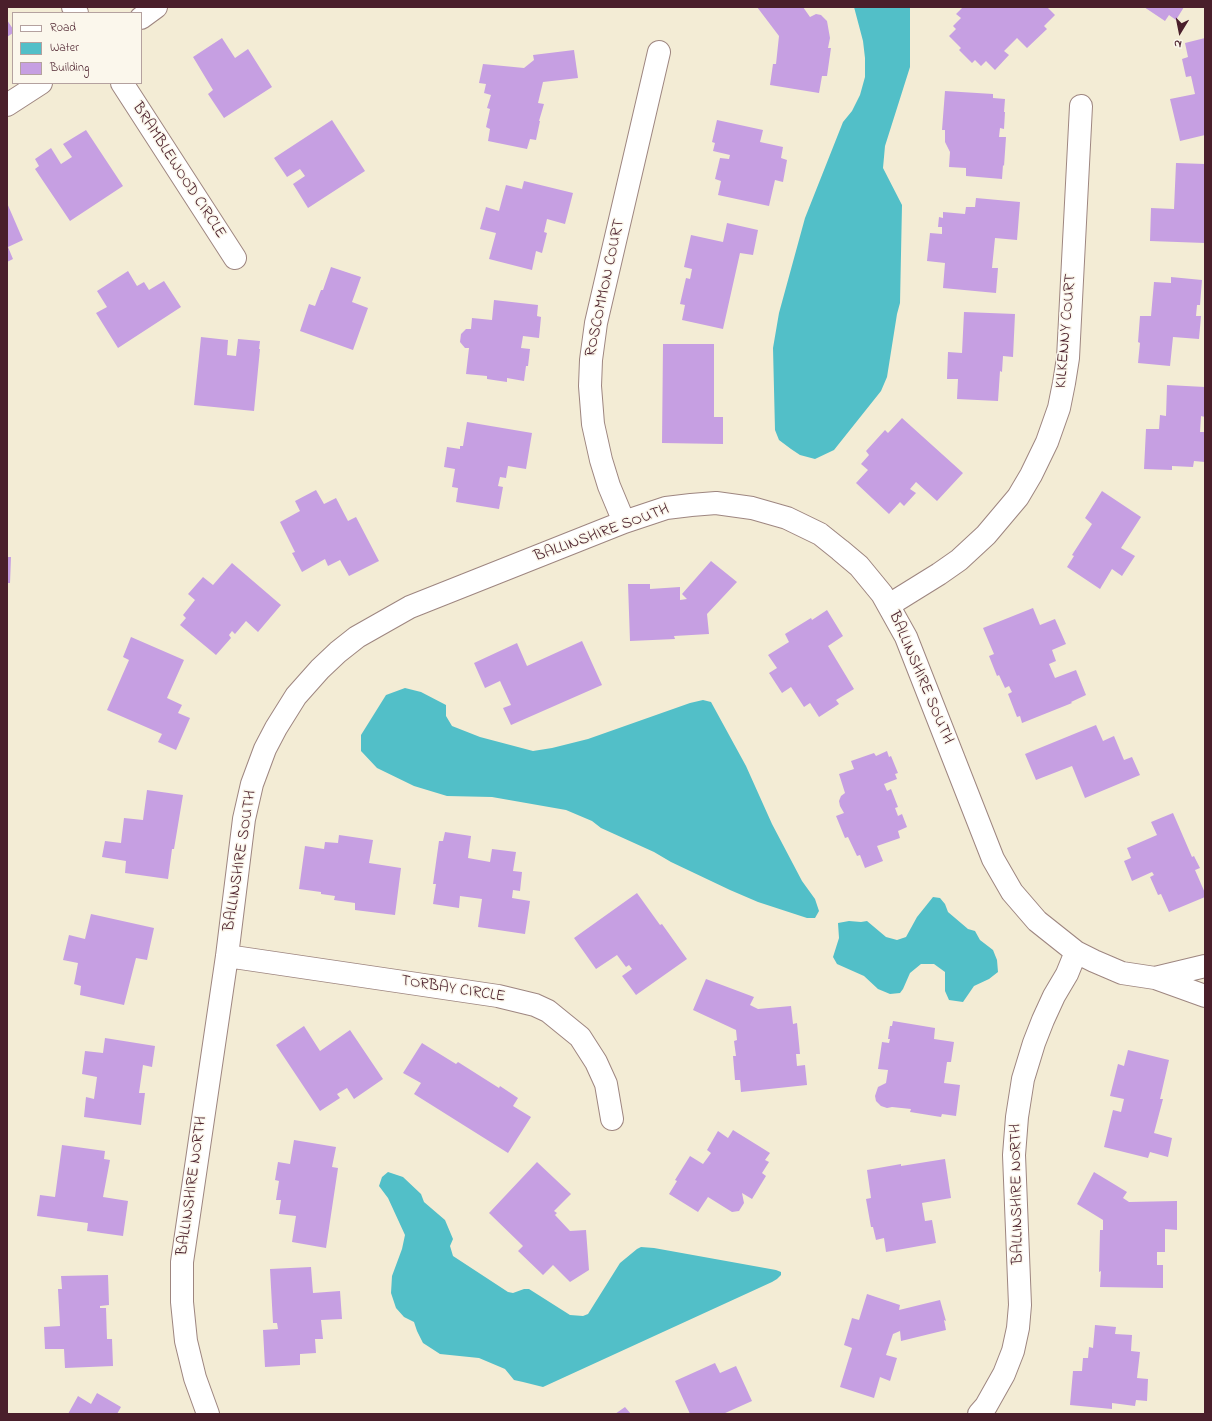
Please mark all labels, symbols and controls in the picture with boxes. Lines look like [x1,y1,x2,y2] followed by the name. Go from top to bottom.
[12,12,142,84] legend
[1160,12,1200,52] north arrow
[50,19,76,37] text: Road
[1173,35,1183,52] text: N
[50,39,79,57] text: Water
[50,59,89,77] text: Building
[127,99,229,243] street label: BRAMBLEWOOD CIRCLE
[582,217,630,359] street label: ROSCOMMON COURT
[1052,273,1082,389] street label: KILKENNY COURT
[532,501,672,567] street label: BALLINSHIRE SOUTH
[883,609,957,747] street label: BALLINSHIRE SOUTH
[220,789,262,933] street label: BALLINSHIRE SOUTH
[399,972,507,1008] street label: TORBAY CIRCLE
[174,1115,212,1257] street label: BALLINSHIRE NORTH
[1007,1124,1029,1264] street label: BALLINSHIRE NORTH

